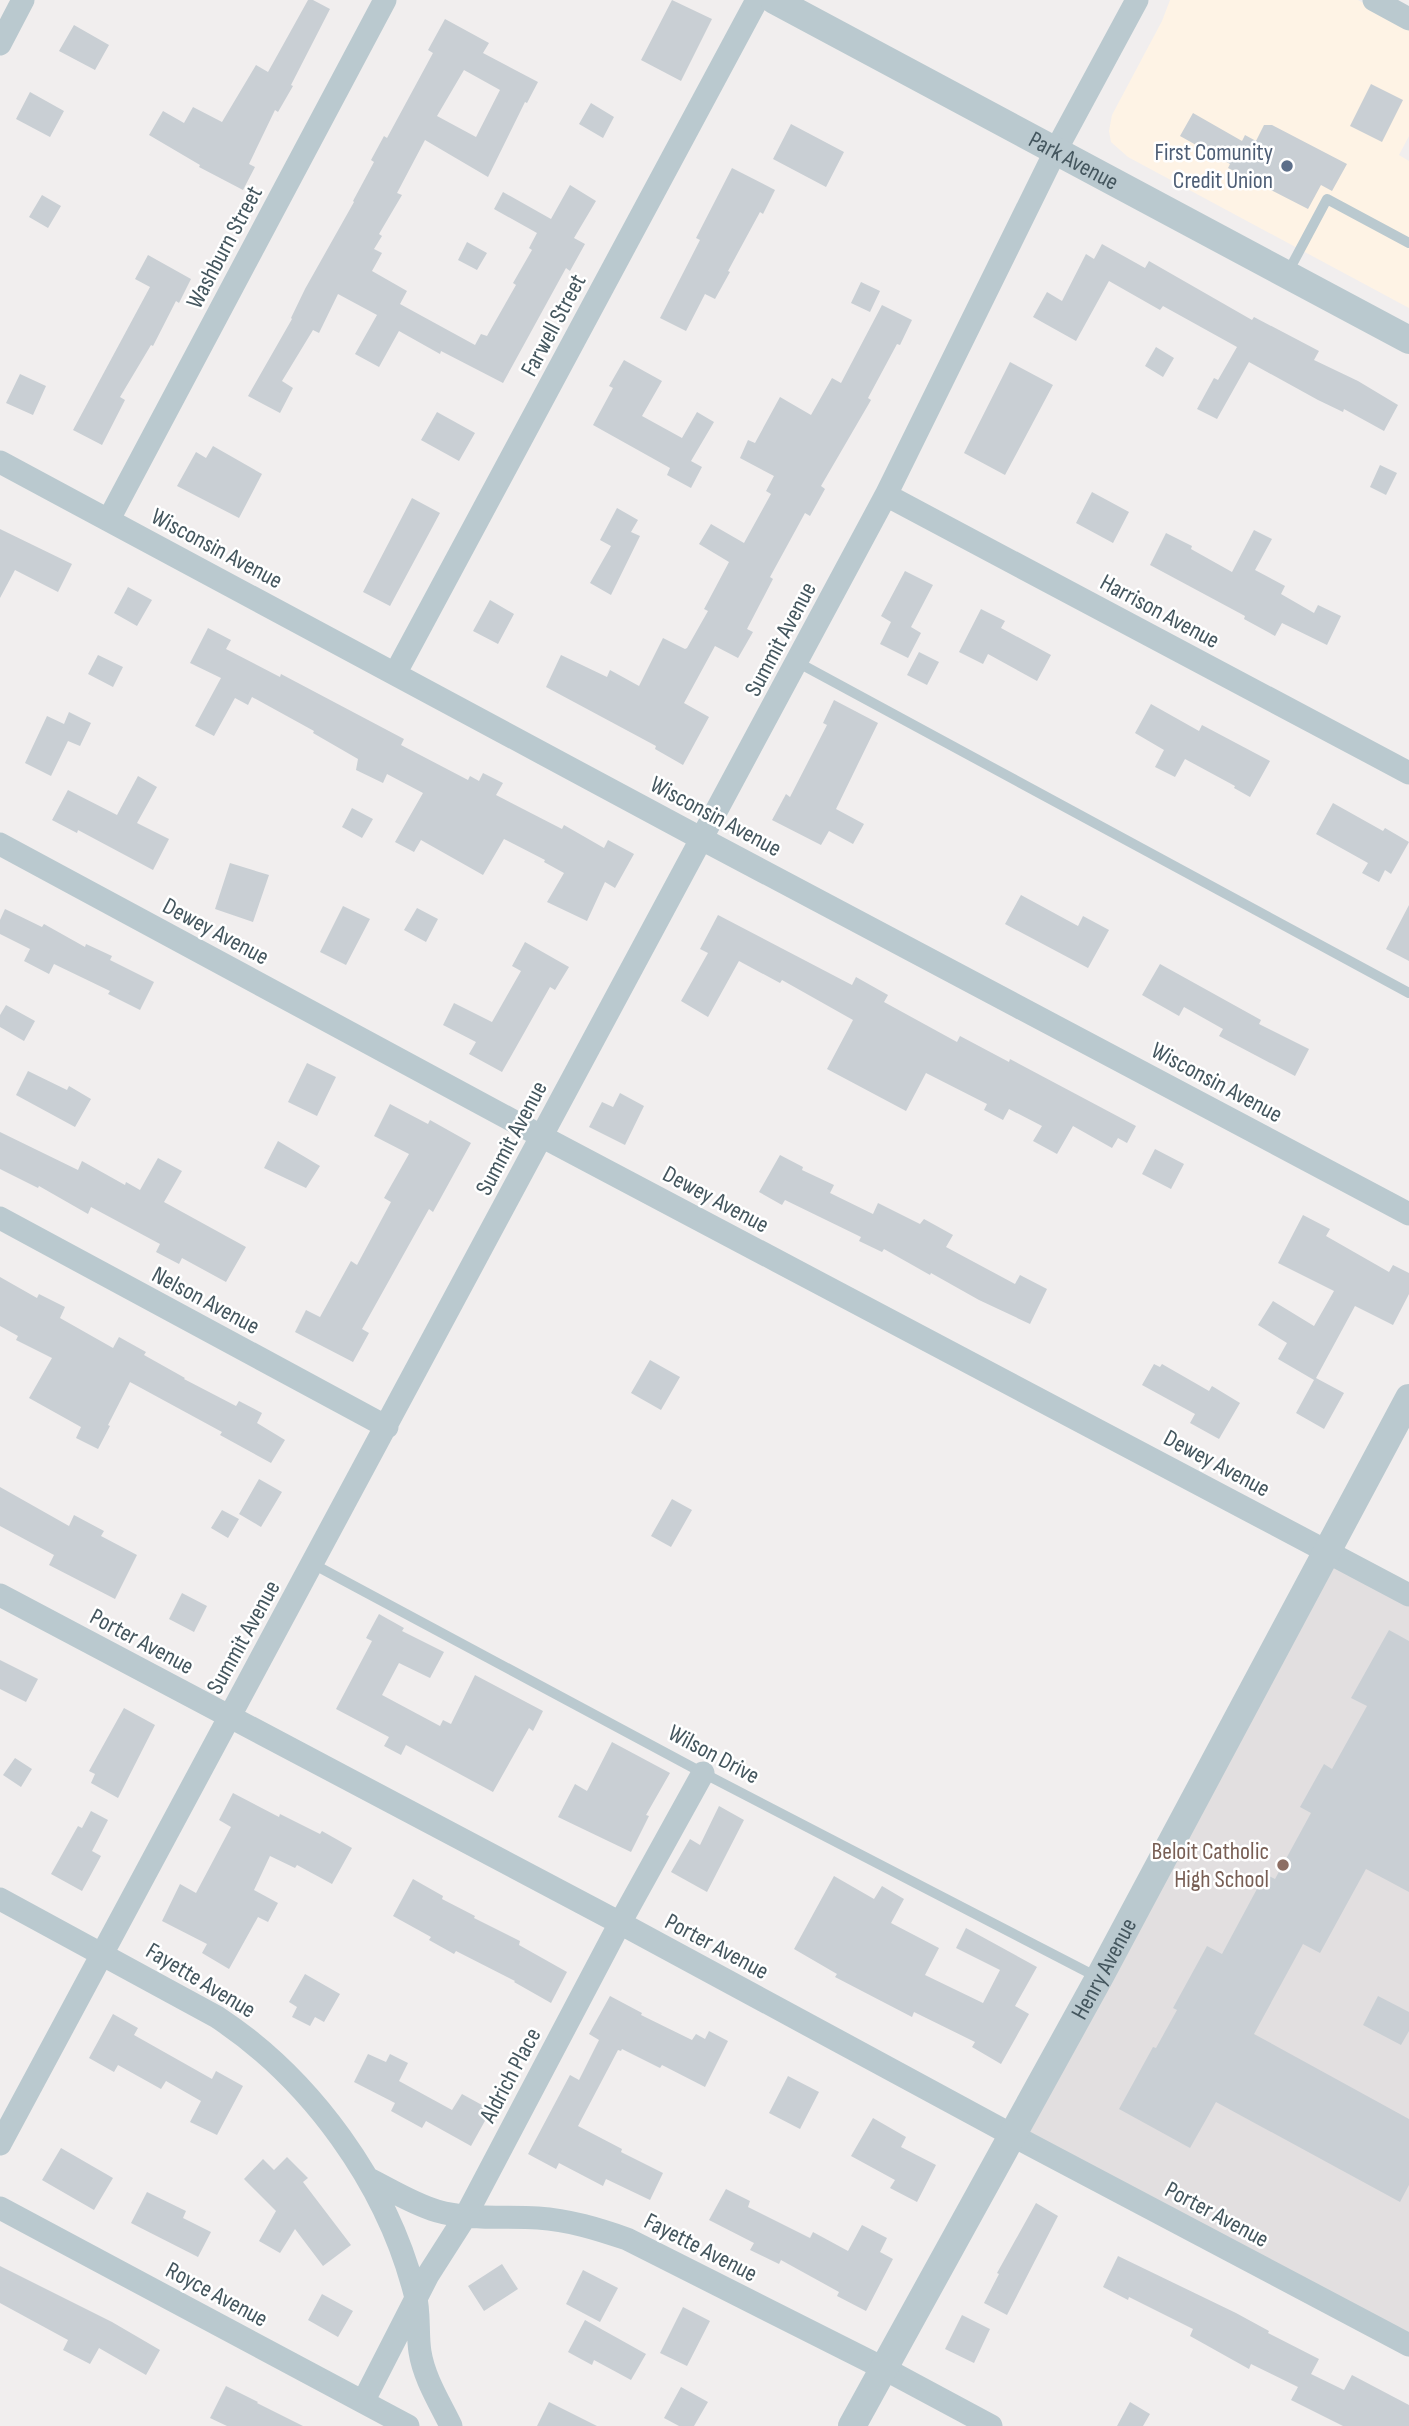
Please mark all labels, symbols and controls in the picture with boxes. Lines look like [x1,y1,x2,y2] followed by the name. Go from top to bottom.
[1024,125,1123,197] street label: Park Avenue
[1155,138,1273,195] place label: First Comunity Credit Union
[1279,158,1295,174] marker: First Comunity Credit Union
[180,181,269,314] street label: Washburn Street
[514,269,592,381] street label: Farwell Street
[146,502,287,595] street label: Wisconsin Avenue
[1095,568,1224,655] street label: Harrison Avenue
[738,577,823,701] street label: Summit Avenue
[645,770,786,863] street label: Wisconsin Avenue
[158,891,274,971] street label: Dewey Avenue
[1146,1036,1287,1129] street label: Wisconsin Avenue
[469,1076,554,1200] street label: Summit Avenue
[658,1159,774,1239] street label: Dewey Avenue
[147,1260,265,1341] street label: Nelson Avenue
[1159,1423,1275,1503] street label: Dewey Avenue
[200,1575,287,1699] street label: Summit Avenue
[85,1602,199,1681] street label: Porter Avenue
[663,1718,764,1791] street label: Wilson Drive
[1152,1837,1269,1894] place label: Beloit Catholic High School
[1275,1857,1291,1873] marker: Beloit Catholic High School
[660,1907,774,1986] street label: Porter Avenue
[1065,1913,1143,2025] street label: Henry Avenue
[141,1936,261,2025] street label: Fayette Avenue
[473,2023,547,2128] street label: Aldrich Place
[1160,2175,1274,2254] street label: Porter Avenue
[639,2207,762,2288] street label: Fayette Avenue
[161,2256,273,2333] street label: Royce Avenue

